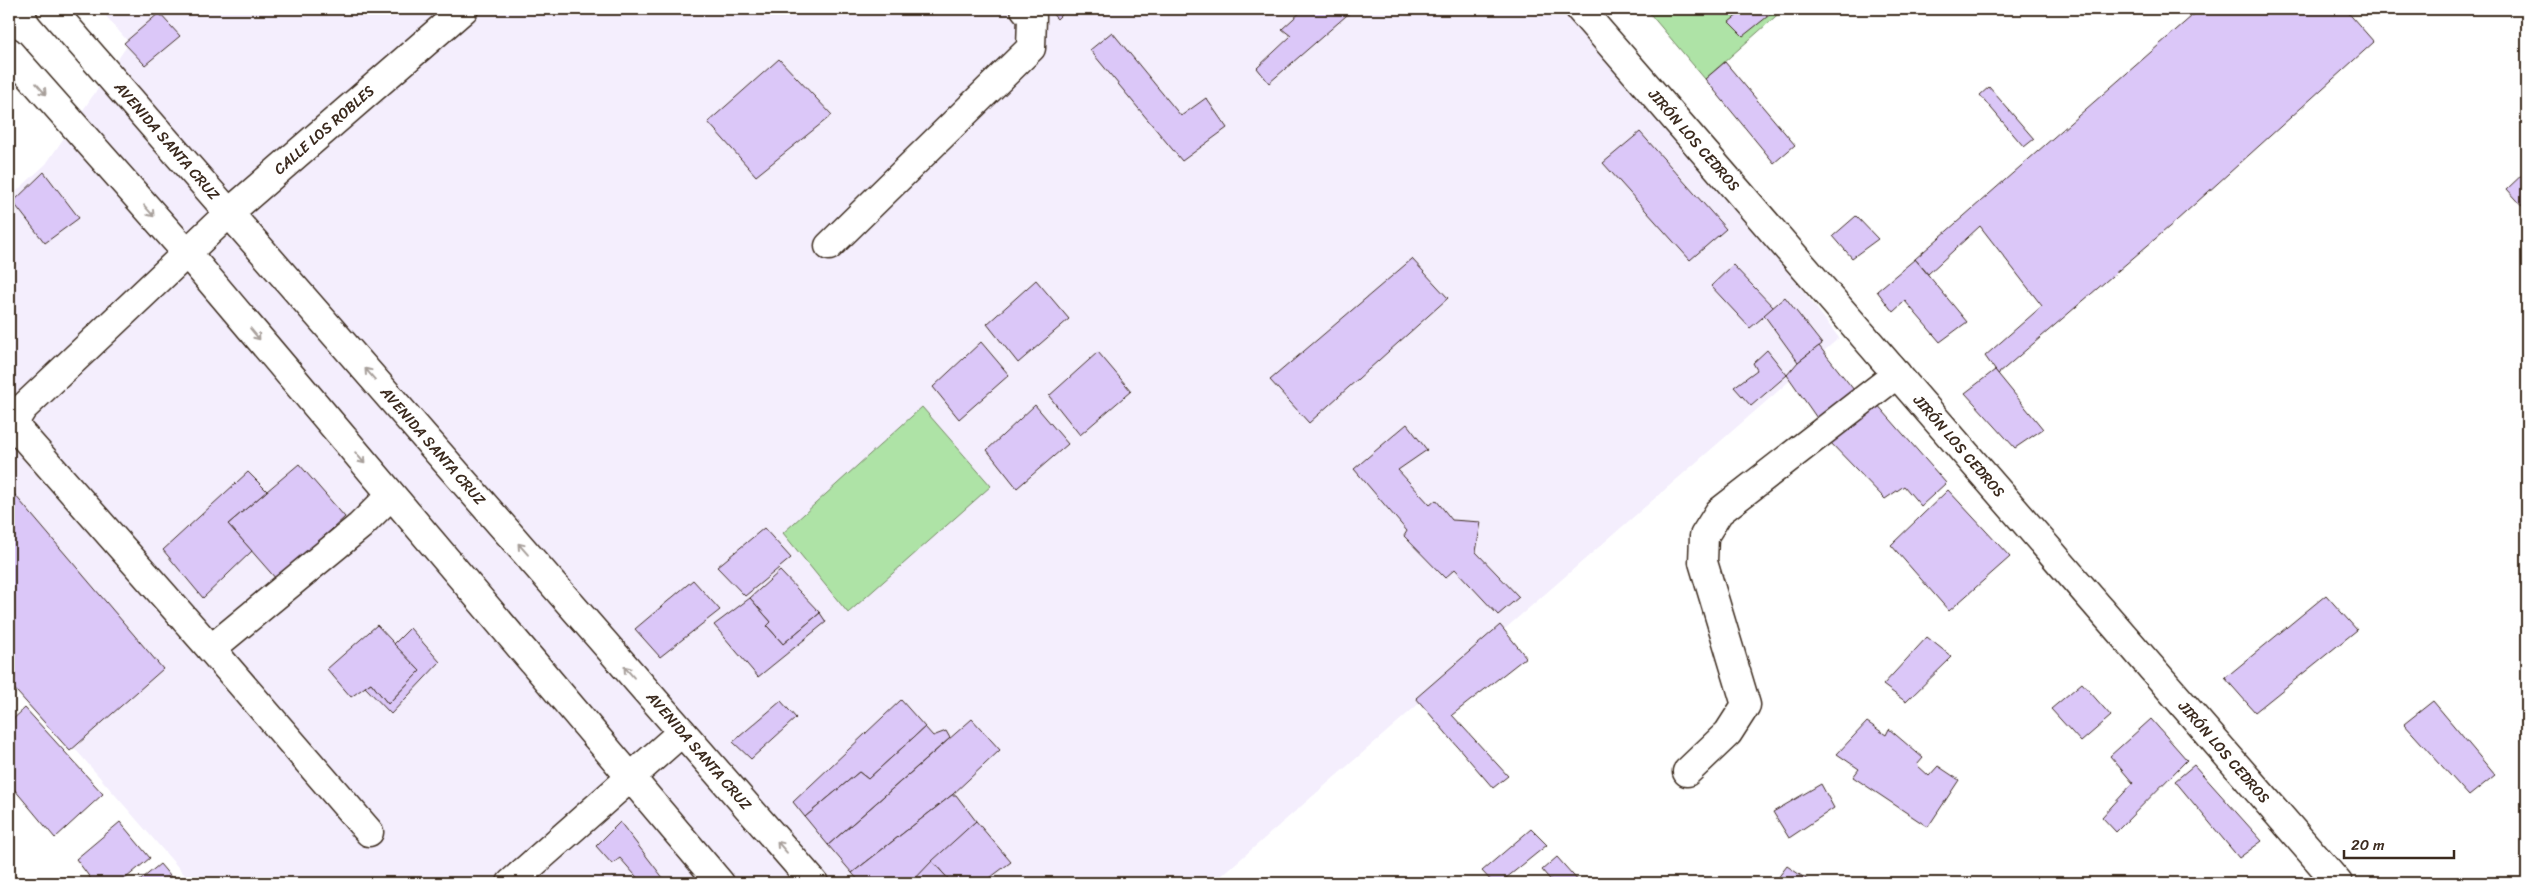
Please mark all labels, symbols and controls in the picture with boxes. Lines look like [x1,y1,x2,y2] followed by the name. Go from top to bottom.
[107,75,227,207] street label: AVENIDA SANTA CRUZ
[268,79,380,181] street label: CALLE LOS ROBLES
[35,82,47,95] one-way arrow
[1641,82,1746,197] street label: JIRÓN LOS CEDROS
[143,204,154,217] one-way arrow
[249,327,260,340] one-way arrow
[364,367,376,380] one-way arrow
[373,380,493,512] street label: AVENIDA SANTA CRUZ
[1906,388,2011,503] street label: JIRÓN LOS CEDROS
[354,451,365,464] one-way arrow
[517,543,528,556] one-way arrow
[623,665,635,678] one-way arrow
[639,685,759,817] street label: AVENIDA SANTA CRUZ
[2171,694,2276,809] street label: JIRÓN LOS CEDROS
[2344,827,2454,859] scale bar
[2351,832,2385,858] text: 20 m
[776,840,788,853] one-way arrow

